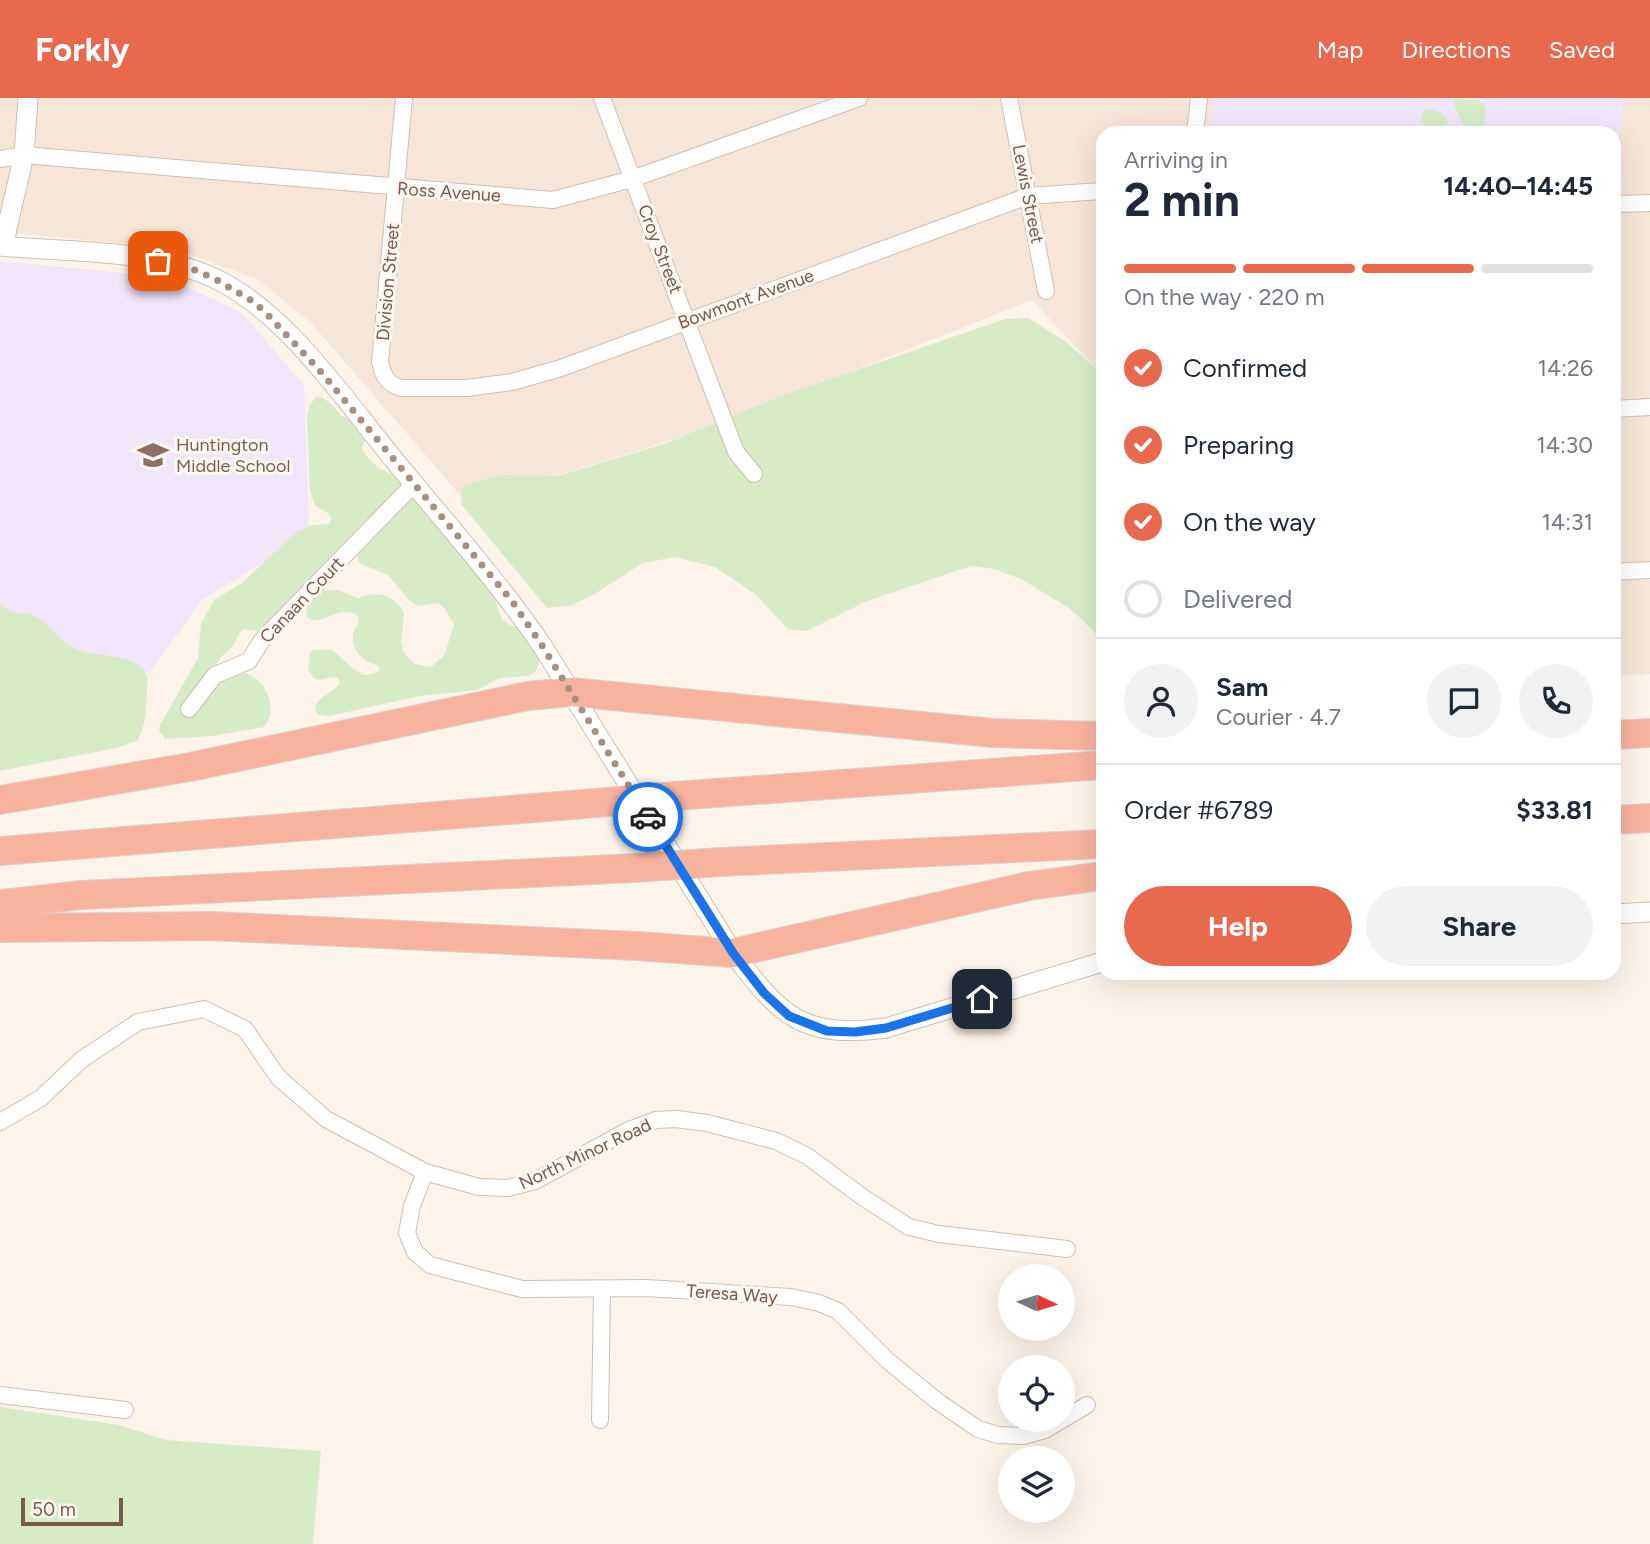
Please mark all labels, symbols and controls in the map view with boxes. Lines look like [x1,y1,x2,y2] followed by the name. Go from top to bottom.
[35,30,130,69] text: Forkly
[1317,35,1363,64] text: Map
[1401,35,1511,64] text: Directions
[1549,35,1615,64] text: Saved
[1008,143,1048,246] street label: Lewis Street
[1124,146,1228,174] text: Arriving in
[1443,170,1593,202] text: 14:40–14:45
[1124,172,1240,228] text: 2 min
[396,177,502,207] street label: Ross Avenue
[633,201,687,297] street label: Croy Street
[372,222,404,342] street label: Division Street
[128,231,188,291] pin
[139,242,177,280] icon: bag
[675,264,817,334] street label: Bowmont Avenue
[1124,283,1324,311] text: On the way · 220 m
[1124,349,1162,387] icon: check
[1183,352,1307,384] text: Confirmed
[1538,354,1593,382] text: 14:26
[1124,426,1162,464] icon: check
[1183,429,1294,461] text: Preparing
[1536,431,1593,459] text: 14:30
[176,434,290,477] place label: Huntington Middle School
[136,438,170,472] school or university icon: Huntington Middle School
[1124,503,1162,541] icon: check
[1183,506,1316,538] text: On the way
[1541,508,1593,536] text: 14:31
[255,552,349,648] street label: Canaan Court
[1183,583,1292,615] text: Delivered
[1124,664,1198,738] button: person
[1427,664,1501,738] button: chat
[1519,664,1593,738] button: phone
[1216,671,1268,703] text: Sam
[1216,703,1341,731] text: Courier · 4.7
[613,782,683,852] courier
[1124,794,1273,826] text: Order #6789
[1516,794,1593,826] text: $33.81
[629,798,667,836] icon: car
[1124,886,1352,966] button: Help
[1366,886,1593,966] button: Share
[952,969,1012,1029] pin
[963,980,1001,1018] icon: home
[515,1114,655,1194] street label: North Minor Road
[998,1264,1074,1340] north arrow
[998,1264,1075,1523] map controls
[686,1280,779,1308] street label: Teresa Way
[998,1355,1075,1432] button: locate
[998,1446,1075,1523] button: layers
[21,1495,122,1527] scale bar
[32,1498,76,1521] text: 50 m

